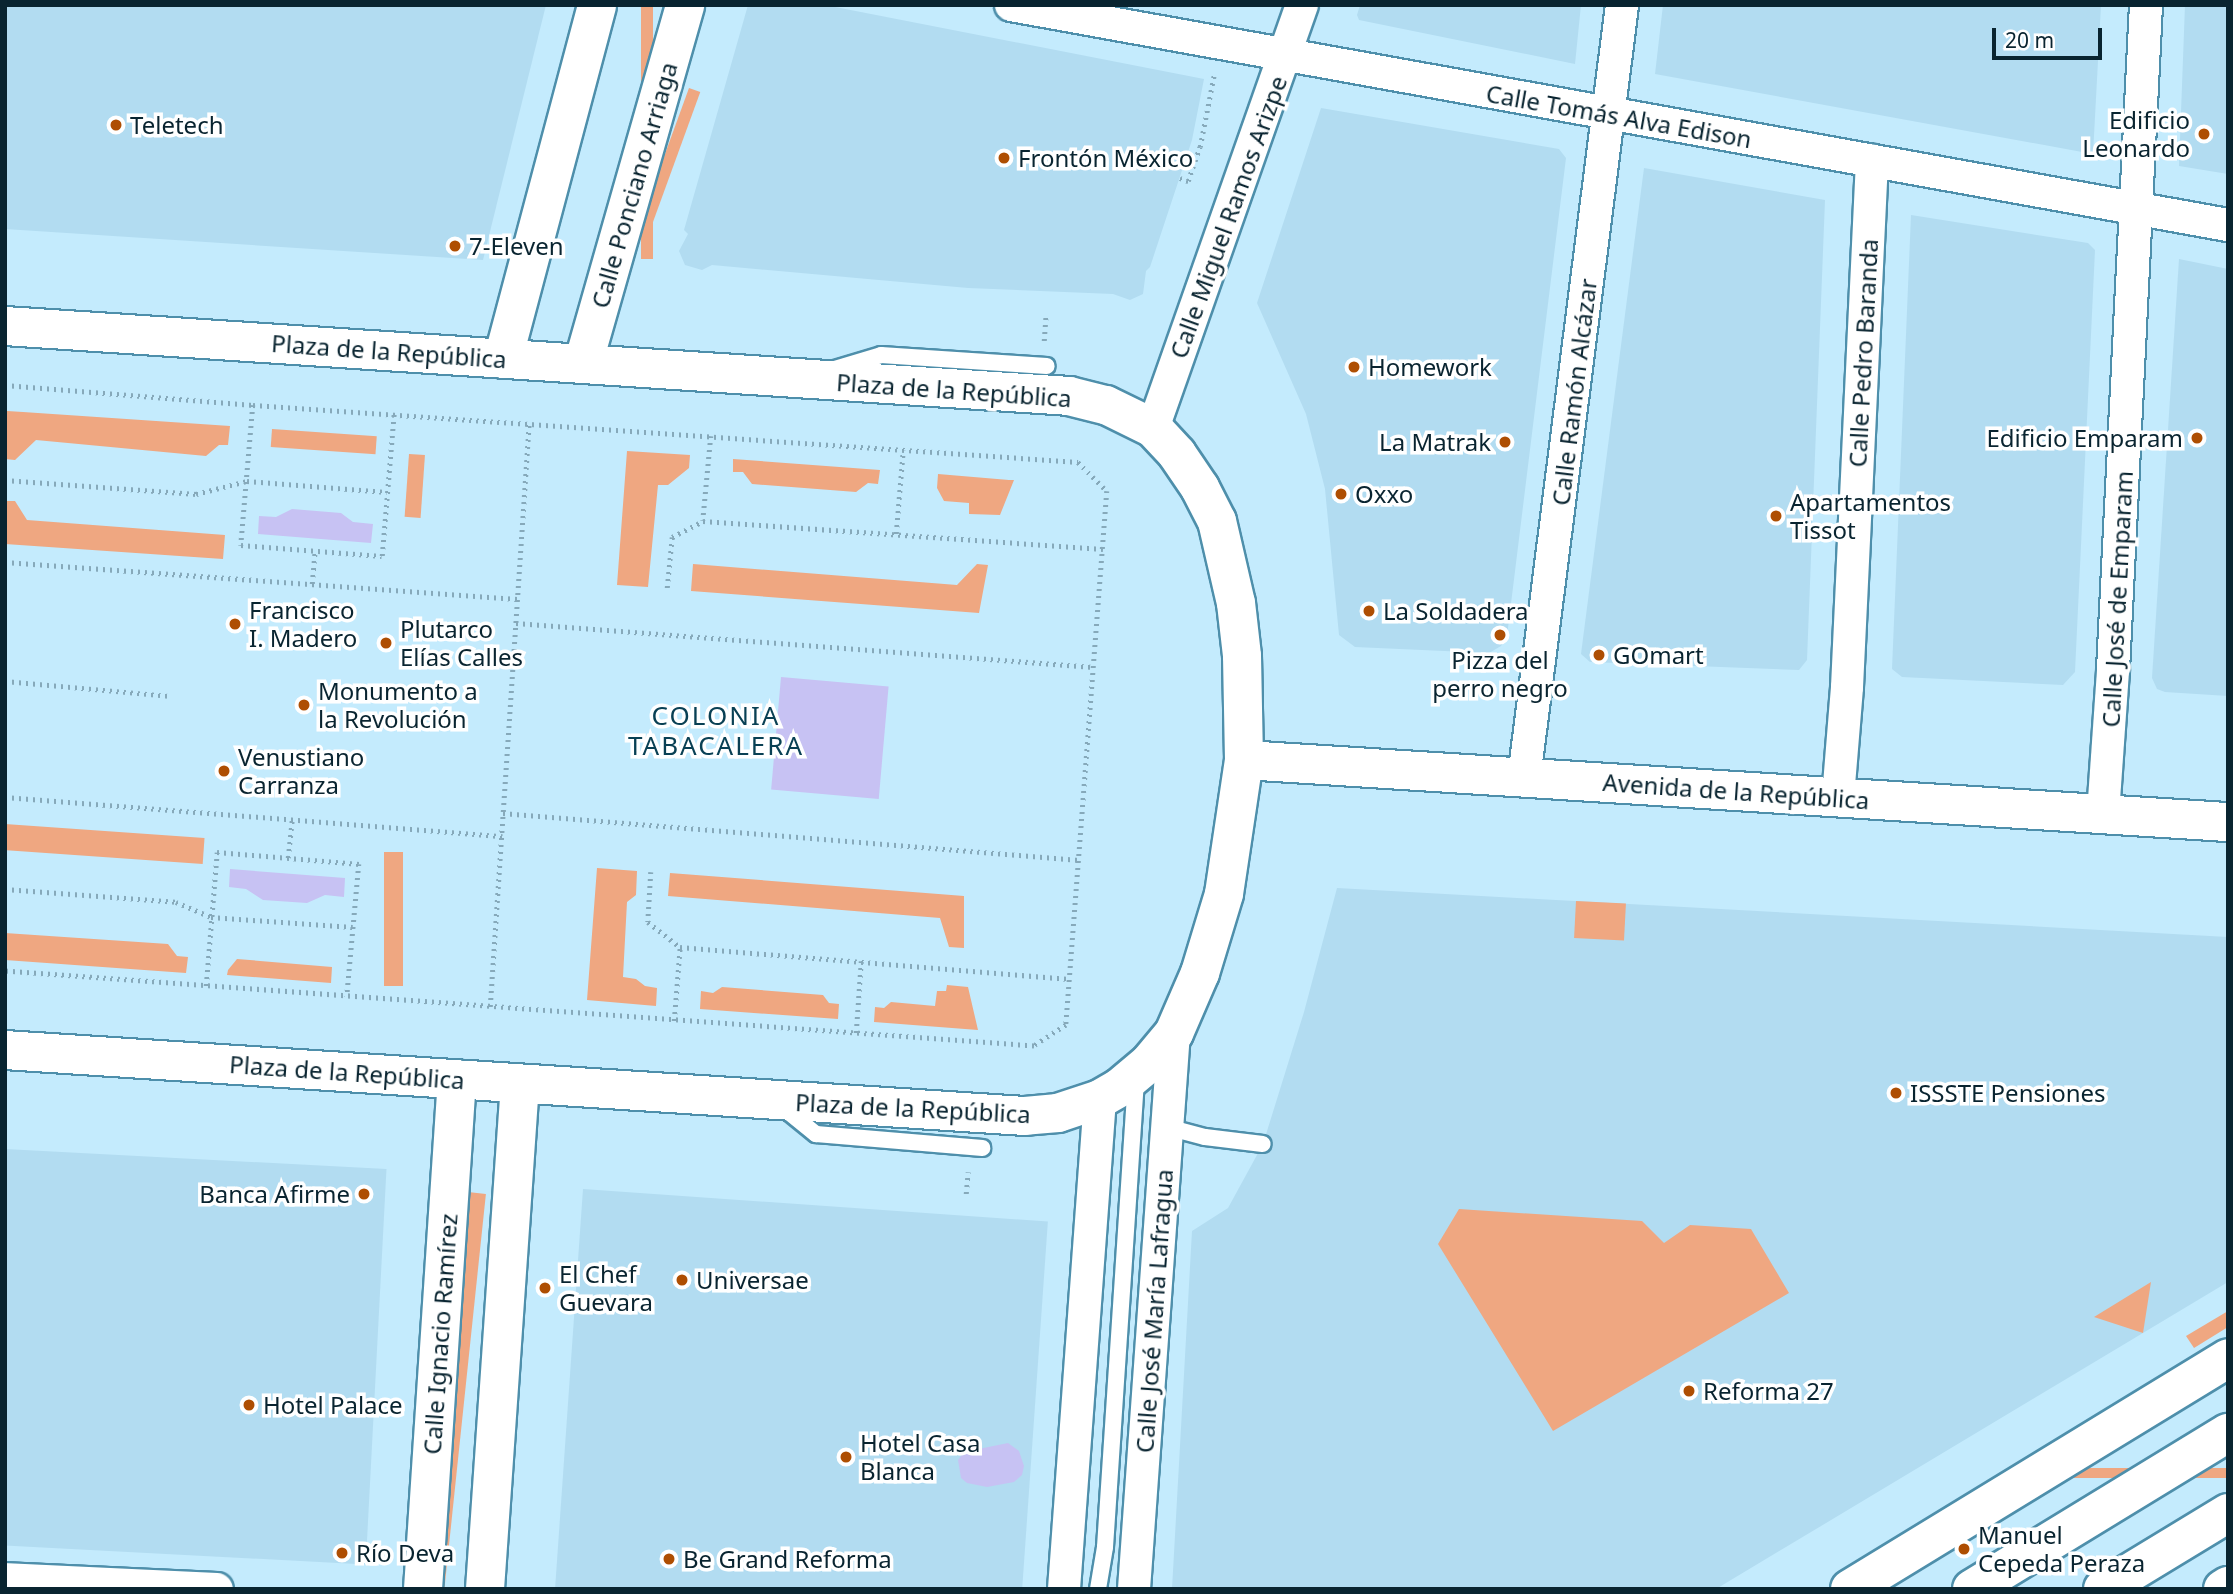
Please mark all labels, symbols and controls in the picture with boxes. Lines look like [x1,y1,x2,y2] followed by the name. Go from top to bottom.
[1995,14,2105,58] scale bar
[2005,26,2054,54] text: 20 m
[585,59,683,311] street label: Calle Ponciano Arriaga
[1163,72,1293,362] street label: Calle Miguel Ramos Arizpe
[1484,78,1754,154] street label: Calle Tomás Alva Edison
[2082,106,2190,162] place label: Edificio Leonardo
[130,111,223,139] place label: Teletech
[108,117,124,133] marker: Teletech
[2196,126,2212,142] marker: Edificio Leonardo
[1018,144,1193,172] place label: Frontón México
[996,150,1012,166] marker: Frontón México
[469,232,564,260] place label: 7-Eleven
[447,238,463,254] marker: 7-Eleven
[1843,238,1883,468] street label: Calle Pedro Baranda
[1546,277,1602,507] street label: Calle Ramón Alcázar
[270,328,508,374] street label: Plaza de la República
[1368,353,1492,381] place label: Homework
[1346,359,1362,375] marker: Homework
[835,367,1073,413] street label: Plaza de la República
[1986,424,2183,452] place label: Edificio Emparam
[1379,428,1491,456] place label: La Matrak
[2189,430,2205,446] marker: Edificio Emparam
[1497,434,1513,450] marker: La Matrak
[2096,470,2138,728] street label: Calle José de Emparam
[1355,480,1413,508] place label: Oxxo
[1333,486,1349,502] marker: Oxxo
[1790,488,1951,544] place label: Apartamentos Tissot
[1768,508,1784,524] marker: Apartamentos Tissot
[249,596,357,652] place label: Francisco I. Madero
[1383,597,1529,625] place label: La Soldadera
[1361,603,1377,619] marker: La Soldadera
[400,615,523,671] place label: Plutarco Elías Calles
[227,616,243,632] marker: Francisco I. Madero
[1492,627,1508,643] marker: Pizza del perro negro
[378,635,394,651] marker: Plutarco Elías Calles
[1613,641,1704,669] place label: GOmart
[1432,646,1568,702] place label: Pizza del perro negro
[1591,647,1607,663] marker: GOmart
[318,677,478,733] place label: Monumento a la Revolución
[296,697,312,713] marker: Monumento a la Revolución
[629,700,803,762] district label: COLONIA TABACALERA
[238,743,364,799] place label: Venustiano Carranza
[216,763,232,779] marker: Venustiano Carranza
[1602,767,1870,815] street label: Avenida de la República
[228,1049,466,1095] street label: Plaza de la República
[1910,1079,2106,1107] place label: ISSSTE Pensiones
[1888,1085,1904,1101] marker: ISSSTE Pensiones
[795,1087,1031,1129] street label: Plaza de la República
[1130,1168,1178,1454] street label: Calle José María Lafragua
[199,1180,350,1208] place label: Banca Afirme
[356,1186,372,1202] marker: Banca Afirme
[417,1213,463,1455] street label: Calle Ignacio Ramírez
[559,1260,653,1316] place label: El Chef Guevara
[696,1266,809,1294] place label: Universae
[674,1272,690,1288] marker: Universae
[537,1280,553,1296] marker: El Chef Guevara
[1703,1377,1834,1405] place label: Reforma 27
[1681,1383,1697,1399] marker: Reforma 27
[263,1391,403,1419] place label: Hotel Palace
[241,1397,257,1413] marker: Hotel Palace
[860,1429,981,1485] place label: Hotel Casa Blanca
[838,1449,854,1465] marker: Hotel Casa Blanca
[1978,1521,2145,1577] place label: Manuel Cepeda Peraza
[356,1539,454,1567] place label: Río Deva
[1956,1541,1972,1557] marker: Manuel Cepeda Peraza
[334,1545,350,1561] marker: Río Deva
[683,1545,892,1573] place label: Be Grand Reforma
[661,1551,677,1567] marker: Be Grand Reforma

